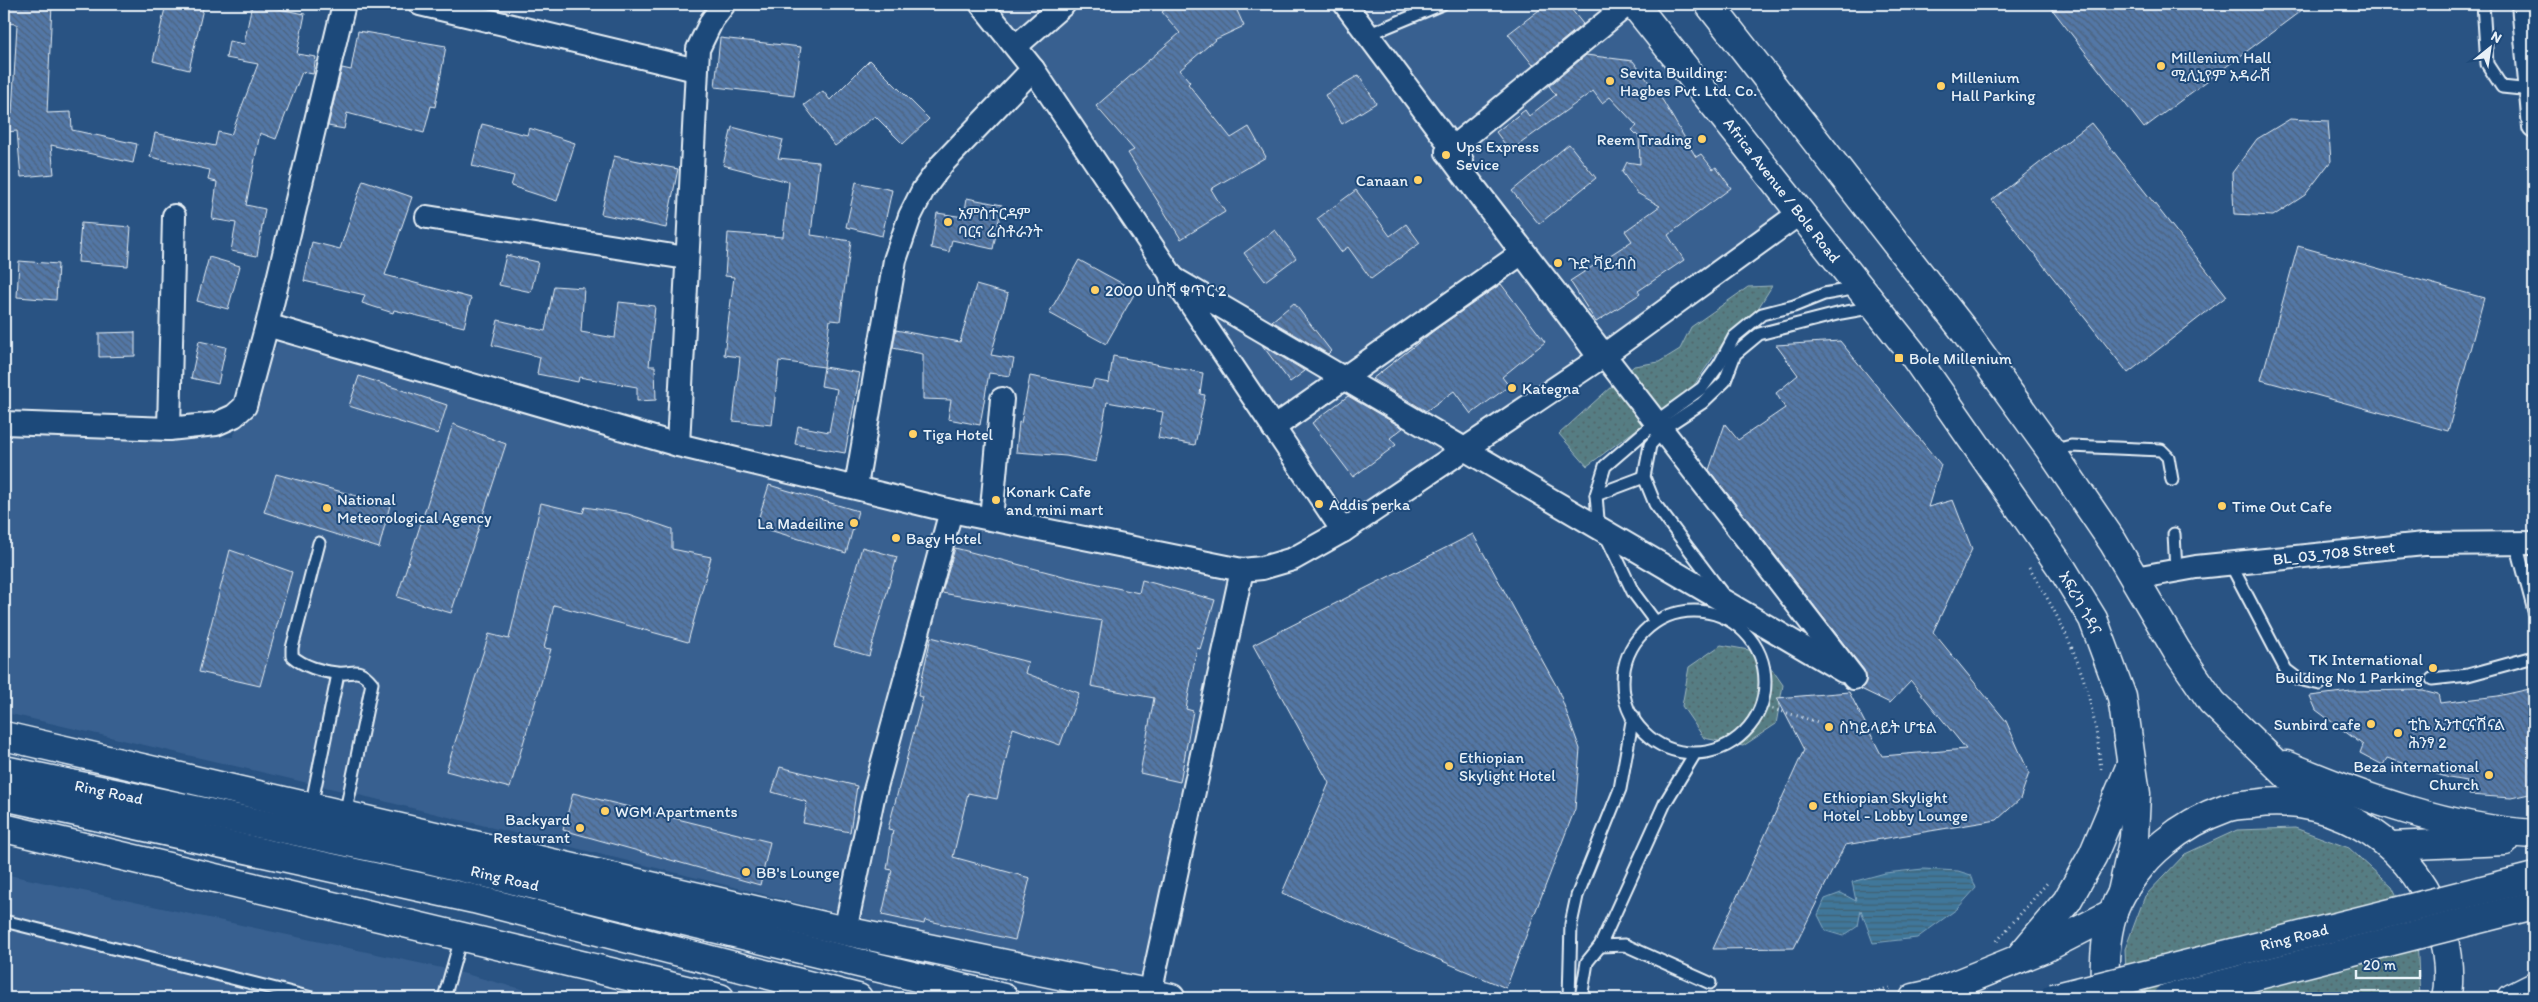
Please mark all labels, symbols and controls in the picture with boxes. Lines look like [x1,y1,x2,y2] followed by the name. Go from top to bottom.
[2466,22,2516,72] north arrow
[2488,27,2505,47] text: N
[2171,48,2272,85] place label: Millenium Hall ሚሊኒየም አዳራሽ
[2155,60,2167,72] marker: Millenium Hall ሚሊኒየም አዳራሽ
[1620,63,1757,100] place label: Sevita Building: Hagbes Pvt. Ltd. Co.
[1951,68,2036,105] place label: Millenium Hall Parking
[1604,75,1616,87] marker: Sevita Building: Hagbes Pvt. Ltd. Co.
[1935,80,1947,92] marker: Millenium Hall Parking
[1720,114,1845,267] street label: Africa Avenue / Bole Road
[1597,130,1693,149] place label: Reem Trading
[1696,133,1708,145] marker: Reem Trading
[1456,137,1539,174] place label: Ups Express Sevice
[1440,149,1452,161] marker: Ups Express Sevice
[1356,171,1408,190] place label: Canaan
[1412,174,1424,186] marker: Canaan
[958,204,1043,241] place label: አምስተርዳም ባርና ሬስቶራንት
[942,216,954,228] marker: አምስተርዳም ባርና ሬስቶራንት
[1568,254,1637,273] place label: ጉድ ቫይብስ
[1552,257,1564,269] marker: ጉድ ቫይብስ
[1105,281,1227,300] place label: 2000 ሀበሻ ቁጥር 2
[1089,284,1101,296] marker: 2000 ሀበሻ ቁጥር 2
[1909,349,2012,368] place label: Bole Millenium
[1893,352,1905,364] marker: Bole Millenium
[1522,379,1580,398] place label: Kategna
[1506,382,1518,394] marker: Kategna
[923,425,994,444] place label: Tiga Hotel
[907,428,919,440] marker: Tiga Hotel
[1006,482,1103,519] place label: Konark Cafe and mini mart
[337,490,492,527] place label: National Meteorological Agency
[990,494,1002,506] marker: Konark Cafe and mini mart
[1329,495,1411,514] place label: Addis perka
[2232,497,2332,516] place label: Time Out Cafe
[1313,498,1325,510] marker: Addis perka
[2216,500,2228,512] marker: Time Out Cafe
[321,502,333,514] marker: National Meteorological Agency
[757,514,844,533] place label: La Madeiline
[848,517,860,529] marker: La Madeiline
[906,529,982,548] place label: Bagy Hotel
[890,532,902,544] marker: Bagy Hotel
[2272,537,2396,569] street label: BL_03_708 Street
[2055,568,2105,638] street label: አፍሪካ ጎዳና
[2275,650,2424,687] place label: TK International Building No 1 Parking
[2427,662,2439,674] marker: TK International Building No 1 Parking
[2274,715,2361,734] place label: Sunbird cafe
[2408,715,2505,752] place label: ቲኬ ኢንተርናሽናል ሕንፃ 2
[1839,718,1937,737] place label: ስካይላይት ሆቴል
[2365,718,2377,730] marker: Sunbird cafe
[1823,721,1835,733] marker: ስካይላይት ሆቴል
[2392,727,2404,739] marker: ቲኬ ኢንተርናሽናል ሕንፃ 2
[1459,748,1556,785] place label: Ethiopian Skylight Hotel
[2354,757,2479,794] place label: Beza international Church
[1443,760,1455,772] marker: Ethiopian Skylight Hotel
[2483,769,2495,781] marker: Beza international Church
[73,775,145,809] street label: Ring Road
[1823,788,1968,825] place label: Ethiopian Skylight Hotel - Lobby Lounge
[1807,800,1819,812] marker: Ethiopian Skylight Hotel - Lobby Lounge
[615,802,738,821] place label: WGM Apartments
[599,805,611,817] marker: WGM Apartments
[493,810,570,847] place label: Backyard Restaurant
[574,822,586,834] marker: Backyard Restaurant
[469,861,541,895] street label: Ring Road
[756,863,840,882] place label: BB's Lounge
[740,866,752,878] marker: BB's Lounge
[2258,919,2330,955] street label: Ring Road
[2356,947,2419,979] scale bar
[2363,956,2397,974] text: 20 m

